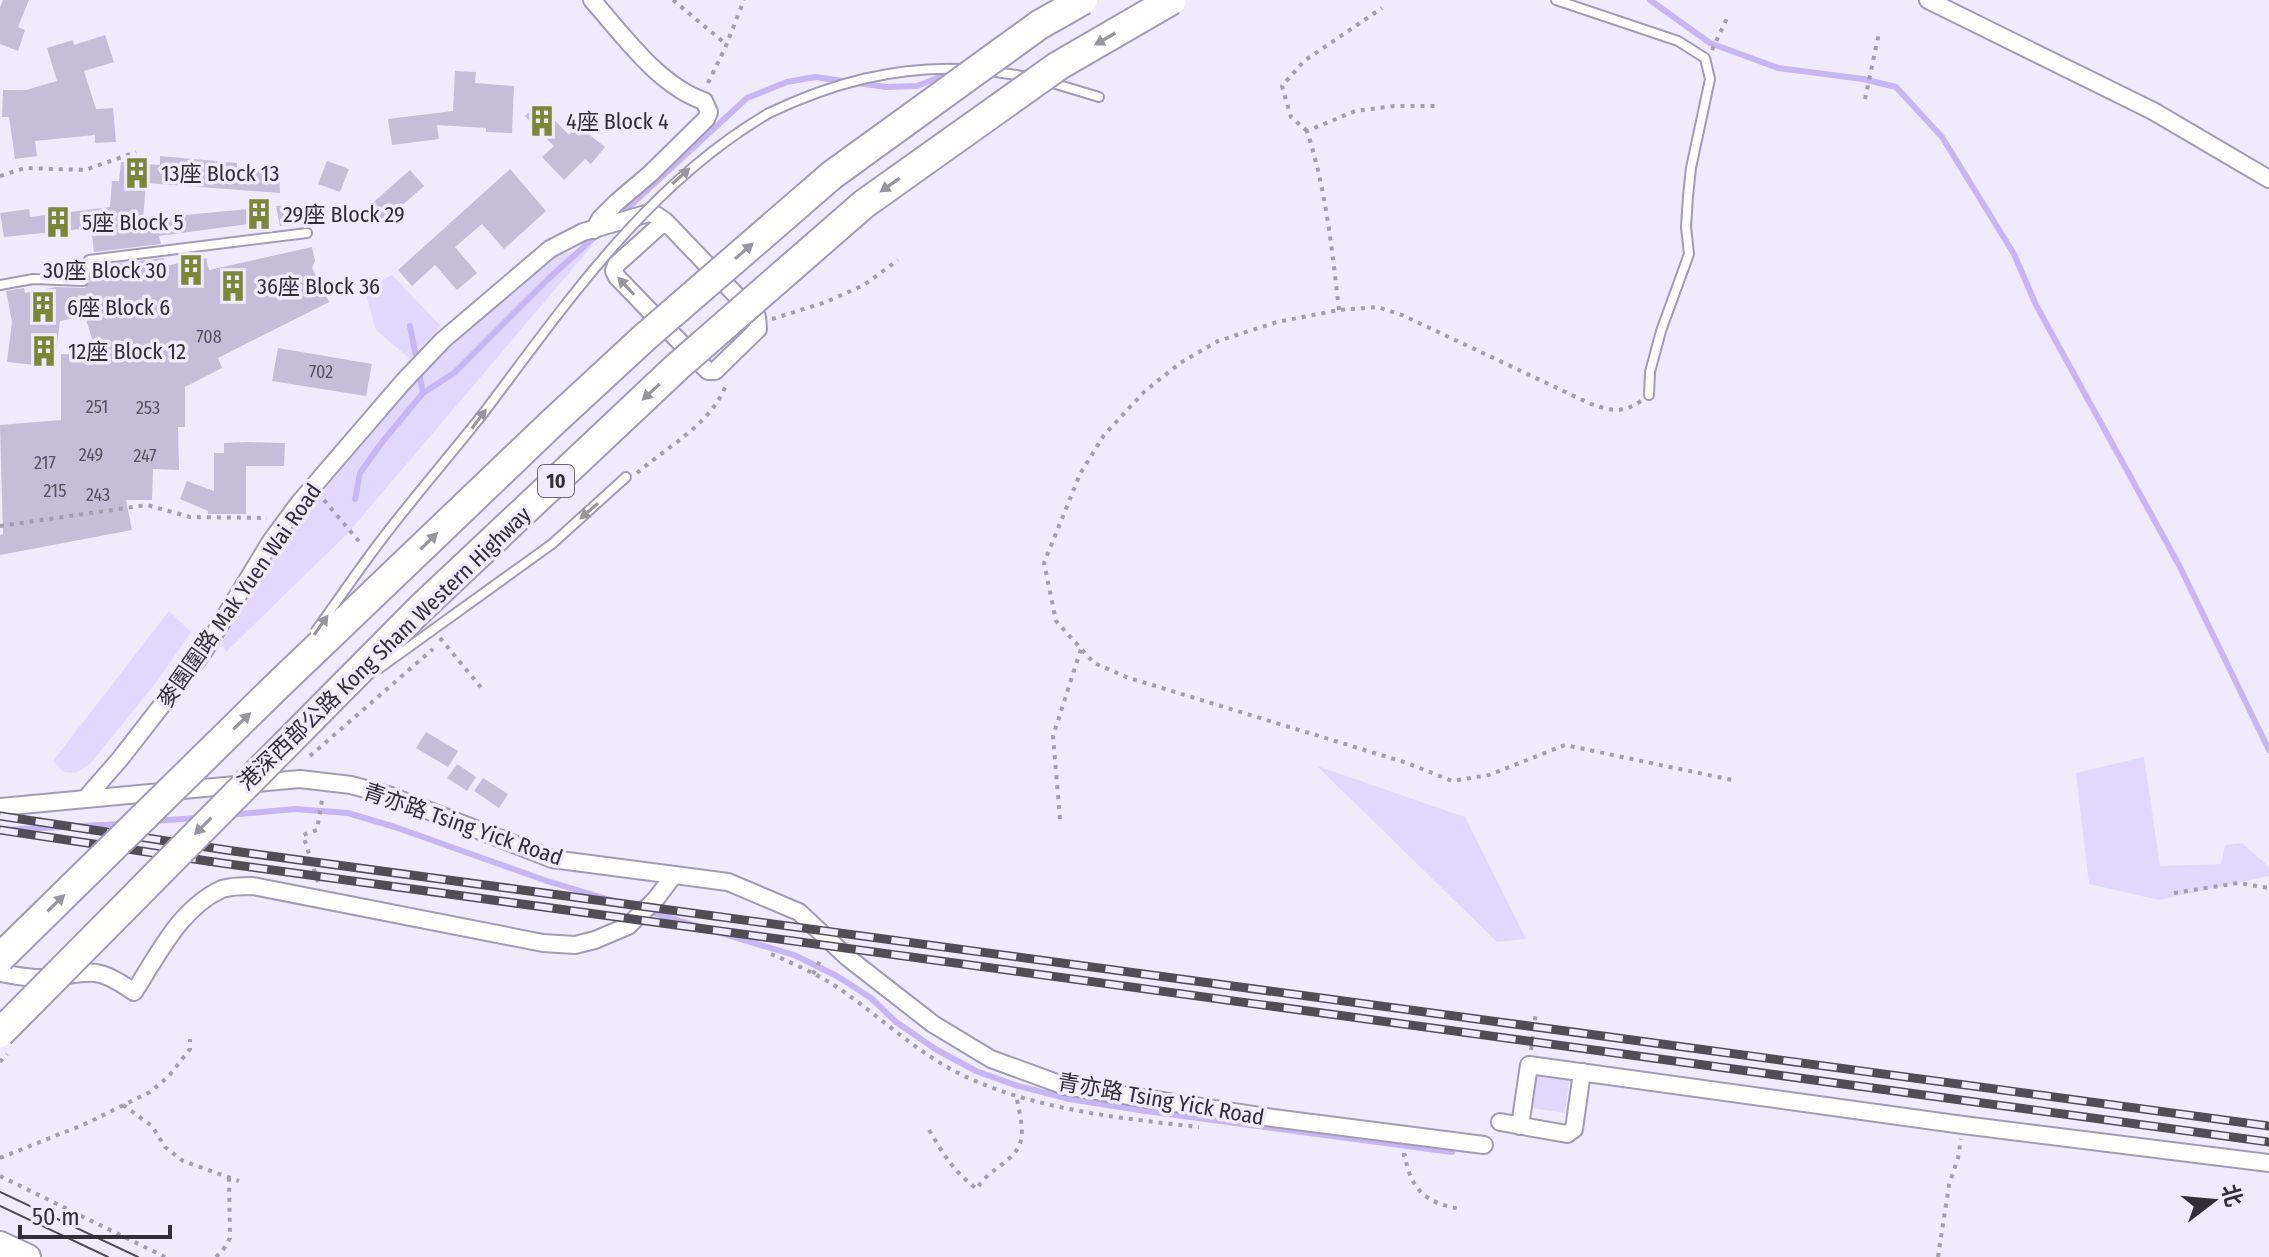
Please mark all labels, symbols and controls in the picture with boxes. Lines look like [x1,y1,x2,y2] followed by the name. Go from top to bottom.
[1093,32,1116,46] one-way arrow
[525,104,559,138] building icon: 4座 Block 4
[566,108,669,135] place label: 4座 Block 4
[120,156,154,190] building icon: 13座 Block 13
[161,160,279,187] place label: 13座 Block 13
[671,168,690,186] one-way arrow
[879,177,900,192] one-way arrow
[242,197,276,231] building icon: 29座 Block 29
[283,201,405,228] place label: 29座 Block 29
[41,205,75,239] building icon: 5座 Block 5
[82,209,184,236] place label: 5座 Block 5
[733,243,753,260] one-way arrow
[174,253,208,287] building icon: 30座 Block 30
[43,257,167,284] place label: 30座 Block 30
[216,269,250,303] building icon: 36座 Block 36
[257,273,380,300] place label: 36座 Block 36
[618,277,636,296] one-way arrow
[26,290,60,324] building icon: 6座 Block 6
[67,294,170,321] place label: 6座 Block 6
[196,326,222,348] house number: 708
[27,334,61,368] building icon: 12座 Block 12
[68,338,186,365] place label: 12座 Block 12
[309,361,333,383] house number: 702
[642,382,661,400] one-way arrow
[86,396,108,418] house number: 251
[136,397,160,419] house number: 253
[470,408,486,429] one-way arrow
[79,444,103,466] house number: 249
[133,445,157,467] house number: 247
[34,452,56,474] house number: 217
[538,465,574,497] road number: 10
[152,478,327,712] street label: 麥園圍路 Mak Yuen Wai Road
[44,480,66,502] house number: 215
[86,484,110,506] house number: 243
[232,501,536,796] street label: 港深西部公路 Kong Sham Western Highway
[580,502,600,519] one-way arrow
[419,532,438,551] one-way arrow
[312,614,328,635] one-way arrow
[232,713,251,731] one-way arrow
[360,778,566,871] street label: 青亦路 Tsing Yick Road
[194,816,213,835] one-way arrow
[46,894,65,913] one-way arrow
[1056,1068,1266,1131] street label: 青亦路 Tsing Yick Road
[2173,1161,2253,1241] north arrow
[2216,1181,2248,1210] text: 北
[20,1189,170,1239] scale bar
[32,1203,80,1231] text: 50 m

